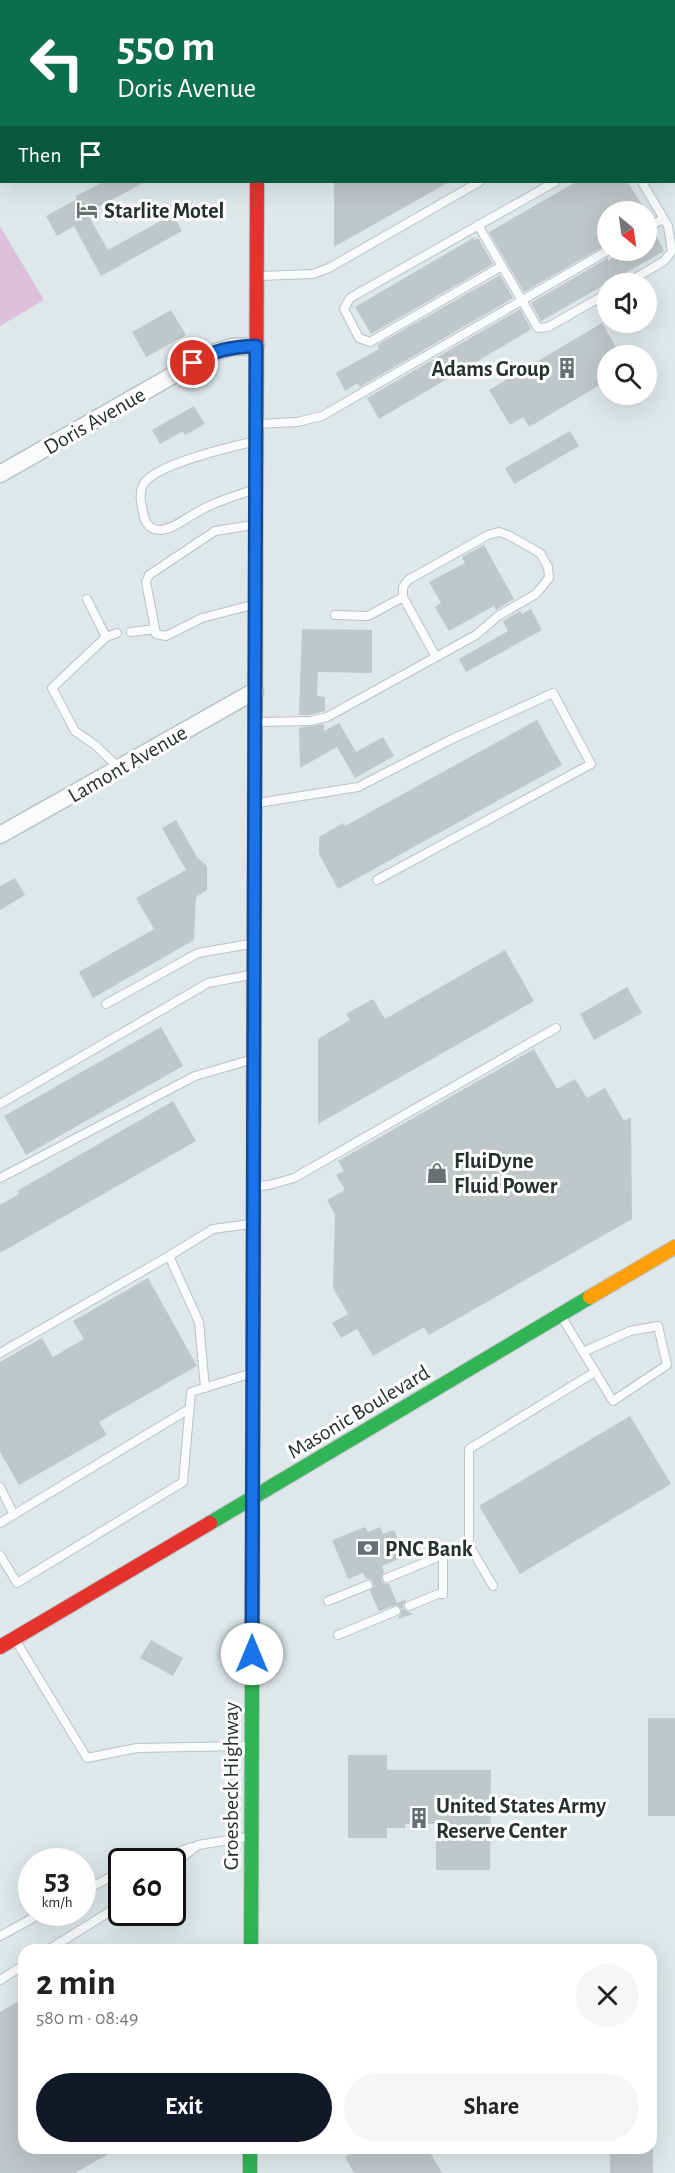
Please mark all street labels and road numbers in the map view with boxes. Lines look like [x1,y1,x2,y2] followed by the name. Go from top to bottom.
[40,383,149,459] street label: Doris Avenue
[64,721,191,807] street label: Lamont Avenue
[284,1361,433,1463] street label: Masonic Boulevard
[220,1701,242,1870] street label: Groesbeck Highway

